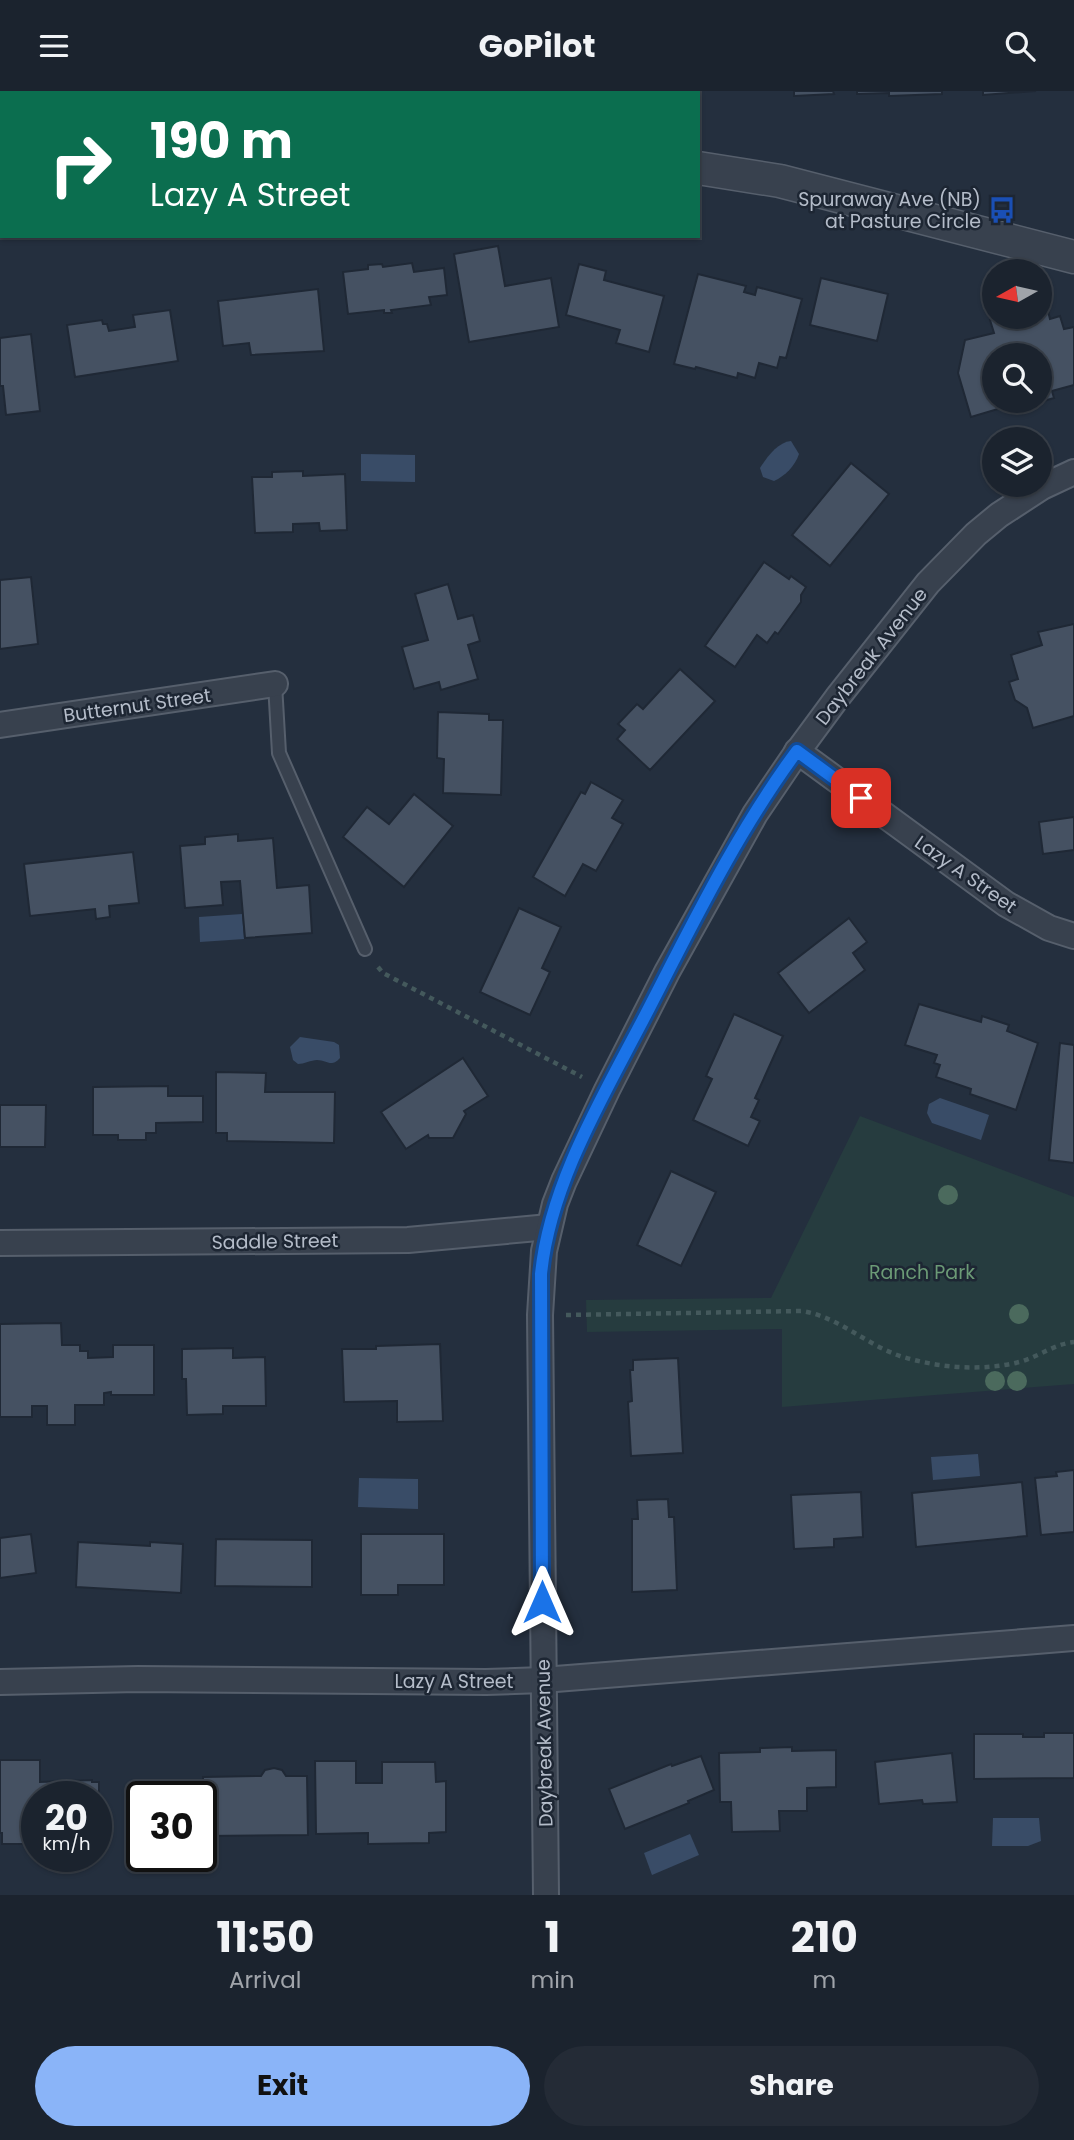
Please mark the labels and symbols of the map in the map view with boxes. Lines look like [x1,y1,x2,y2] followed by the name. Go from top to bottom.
[798,186,981,235] place label: Spuraway Ave (NB) at Pasture Circle
[987,195,1017,225] bus stop icon: Spuraway Ave (NB) at Pasture Circle
[982,259,1052,329] north arrow
[809,582,934,731] street label: Daybreak Avenue
[62,682,213,729] street label: Butternut Street
[831,768,891,828] pin
[909,829,1022,920] street label: Lazy A Street
[211,1227,339,1256] street label: Saddle Street
[869,1259,975,1286] park label: Ranch Park
[505,1565,579,1639] position arrow
[530,1659,559,1827] street label: Daybreak Avenue
[395,1668,514,1695] street label: Lazy A Street
[126,1781,217,1872] speed limit sign: 30

